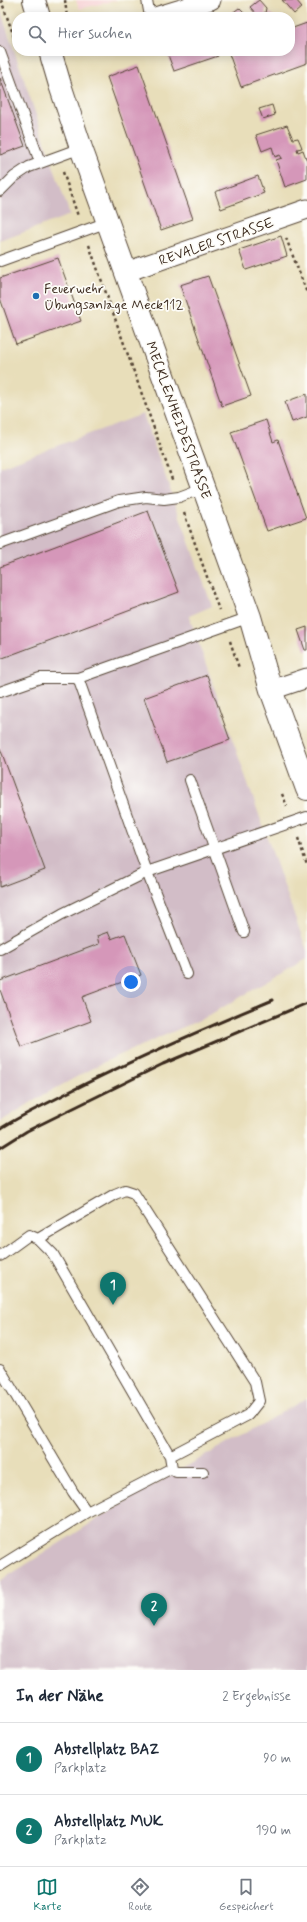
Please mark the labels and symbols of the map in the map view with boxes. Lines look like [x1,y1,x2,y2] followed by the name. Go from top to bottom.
[156,214,276,270] street label: REVALER STRASSE
[44,280,184,315] place label: Feuerwehr Übungsanlage Meck112
[31,291,41,301] marker: Feuerwehr Übungsanlage Meck112
[141,339,215,502] street label: MECKLENHEIDESTRASSE
[121,972,141,992] your location
[100,1272,126,1305] pin: 1
[141,1593,167,1626] pin: 2

